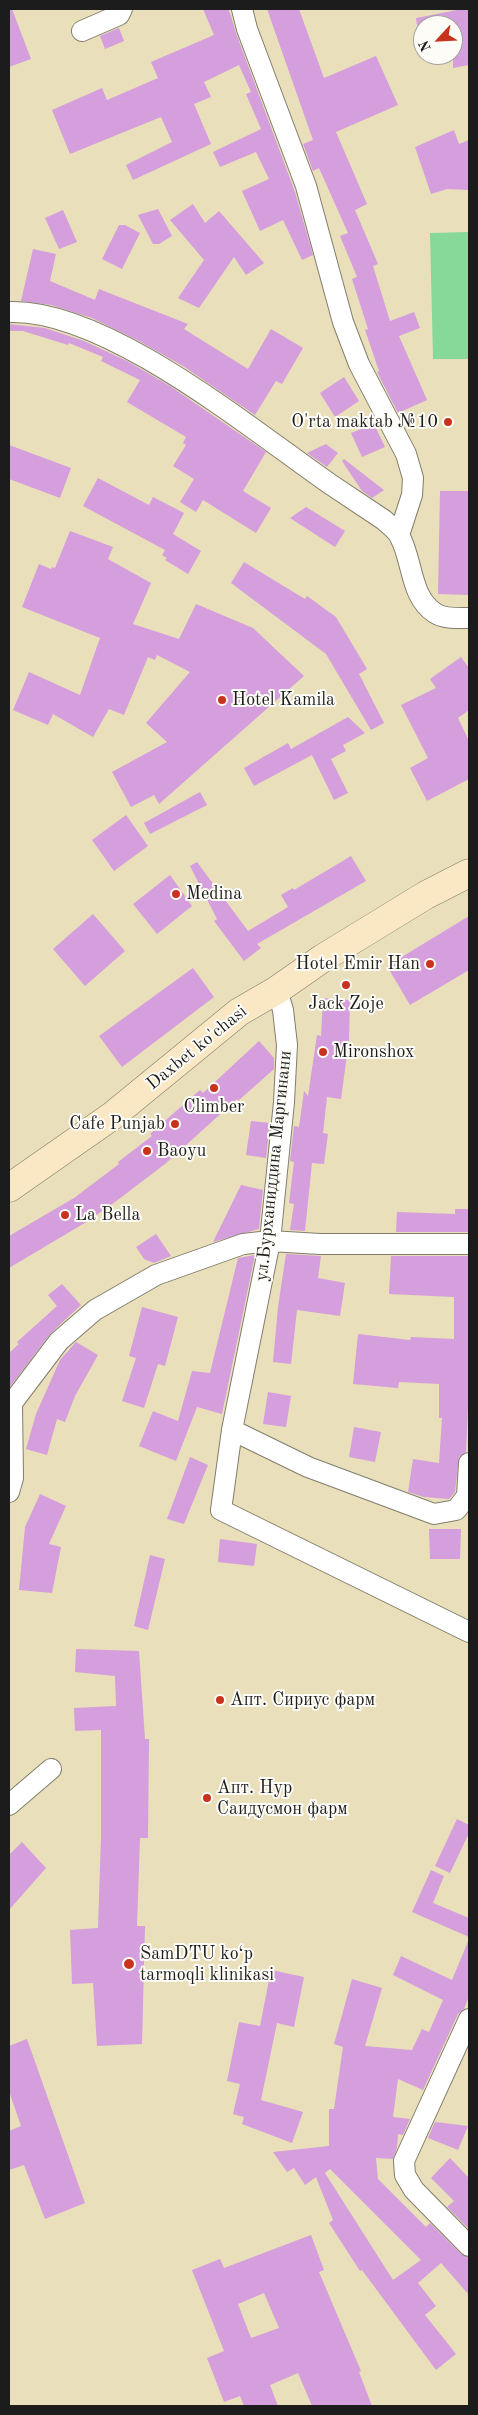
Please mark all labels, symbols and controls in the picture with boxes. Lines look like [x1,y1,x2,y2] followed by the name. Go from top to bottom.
[413,15,463,65] north arrow
[417,38,434,54] text: N
[291,411,438,433] place label: O'rta maktab №10
[442,416,454,428] marker: O'rta maktab №10
[232,689,335,711] place label: Hotel Kamila
[216,694,228,706] marker: Hotel Kamila
[186,883,242,905] place label: Medina
[170,888,182,900] marker: Medina
[296,953,420,975] place label: Hotel Emir Han
[424,958,436,970] marker: Hotel Emir Han
[340,979,352,991] marker: Jack Zoje
[308,993,384,1015] place label: Jack Zoje
[142,1001,252,1095] street label: Daxbet ko'chasi
[333,1041,414,1063] place label: Mironshox
[317,1046,329,1058] marker: Mironshox
[251,1050,297,1282] street label: ул.Бурханиддина Маргинани
[208,1082,220,1094] marker: Climber
[184,1096,244,1118] place label: Climber
[69,1113,165,1135] place label: Cafe Punjab
[169,1118,181,1130] marker: Cafe Punjab
[157,1140,206,1162] place label: Baoyu
[141,1145,153,1157] marker: Baoyu
[75,1204,140,1226] place label: La Bella
[59,1209,71,1221] marker: La Bella
[230,1689,375,1711] place label: Апт. Сириус фарм
[214,1694,226,1706] marker: Апт. Сириус фарм
[217,1777,348,1820] place label: Апт. Нур Саидусмон фарм
[201,1792,213,1804] marker: Апт. Нур Саидусмон фарм
[140,1943,274,1986] place label: SamDTU ko‘p tarmoqli klinikasi
[122,1957,136,1971] marker: SamDTU ko‘p tarmoqli klinikasi

